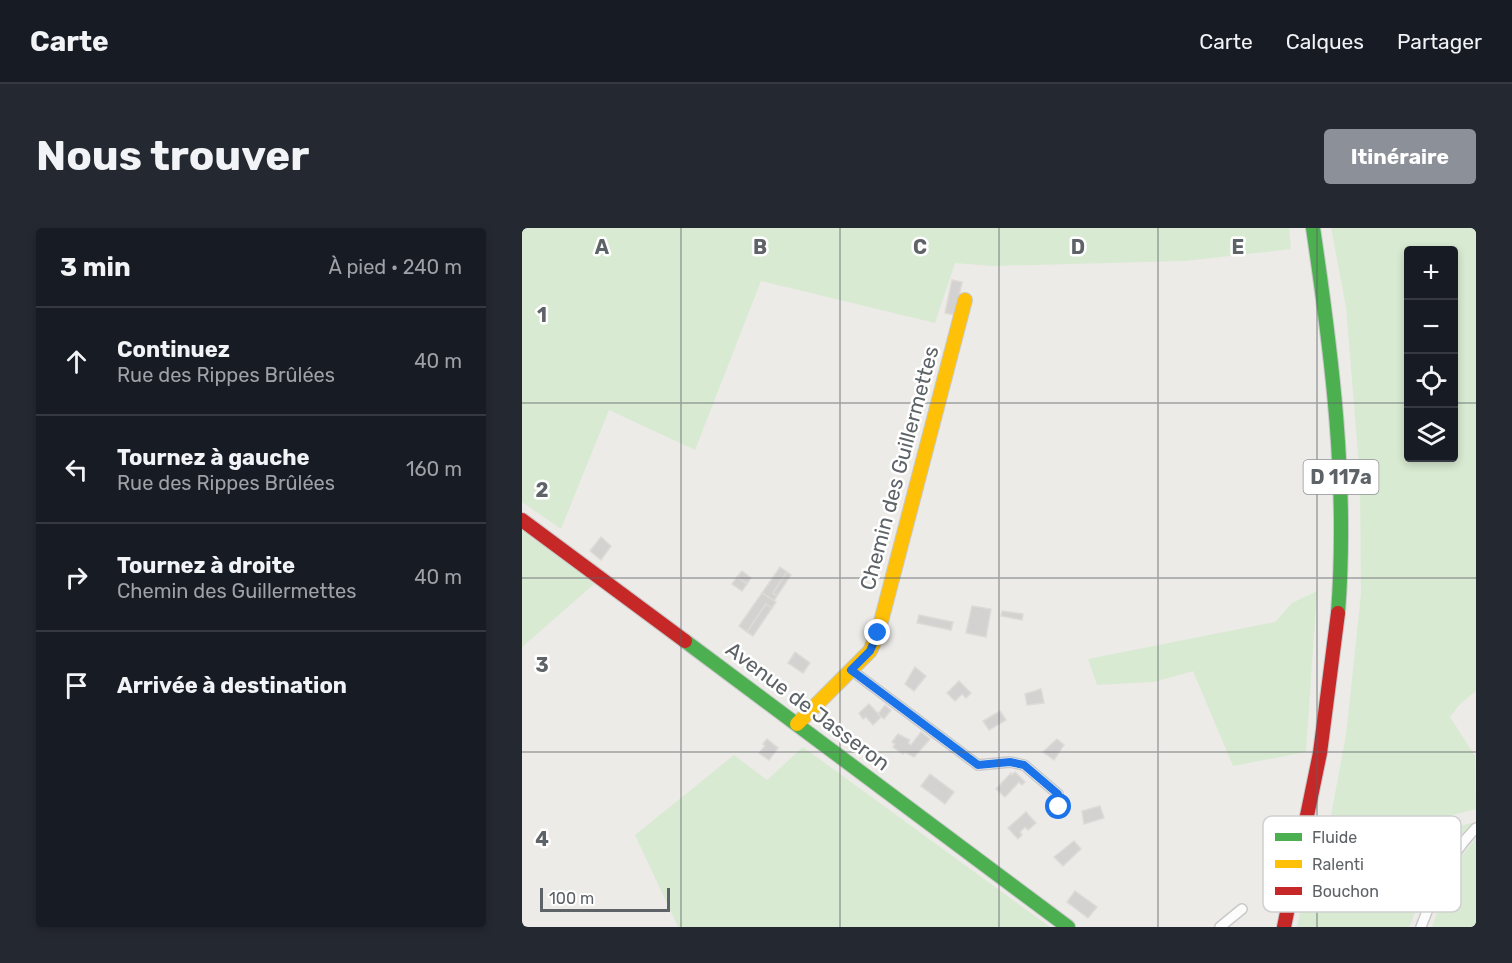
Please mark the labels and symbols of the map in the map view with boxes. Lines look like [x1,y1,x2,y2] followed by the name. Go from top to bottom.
[595,235,610,259] text: A
[753,235,767,259] text: B
[913,235,927,259] text: C
[1071,235,1085,259] text: D
[1232,235,1244,259] text: E
[537,303,547,327] text: 1
[854,343,944,593] street label: Chemin des Guillermettes
[1304,460,1378,494] road number: D 117a
[536,478,549,502] text: 2
[864,619,890,645] route end
[721,636,895,776] street label: Avenue de Jasseron
[535,653,549,677] text: 3
[1045,793,1071,819] route start
[1263,816,1461,912] legend
[535,827,549,851] text: 4
[1312,828,1357,847] text: Fluide
[1312,855,1364,874] text: Ralenti
[1312,882,1379,901] text: Bouchon
[540,885,670,912] scale bar

